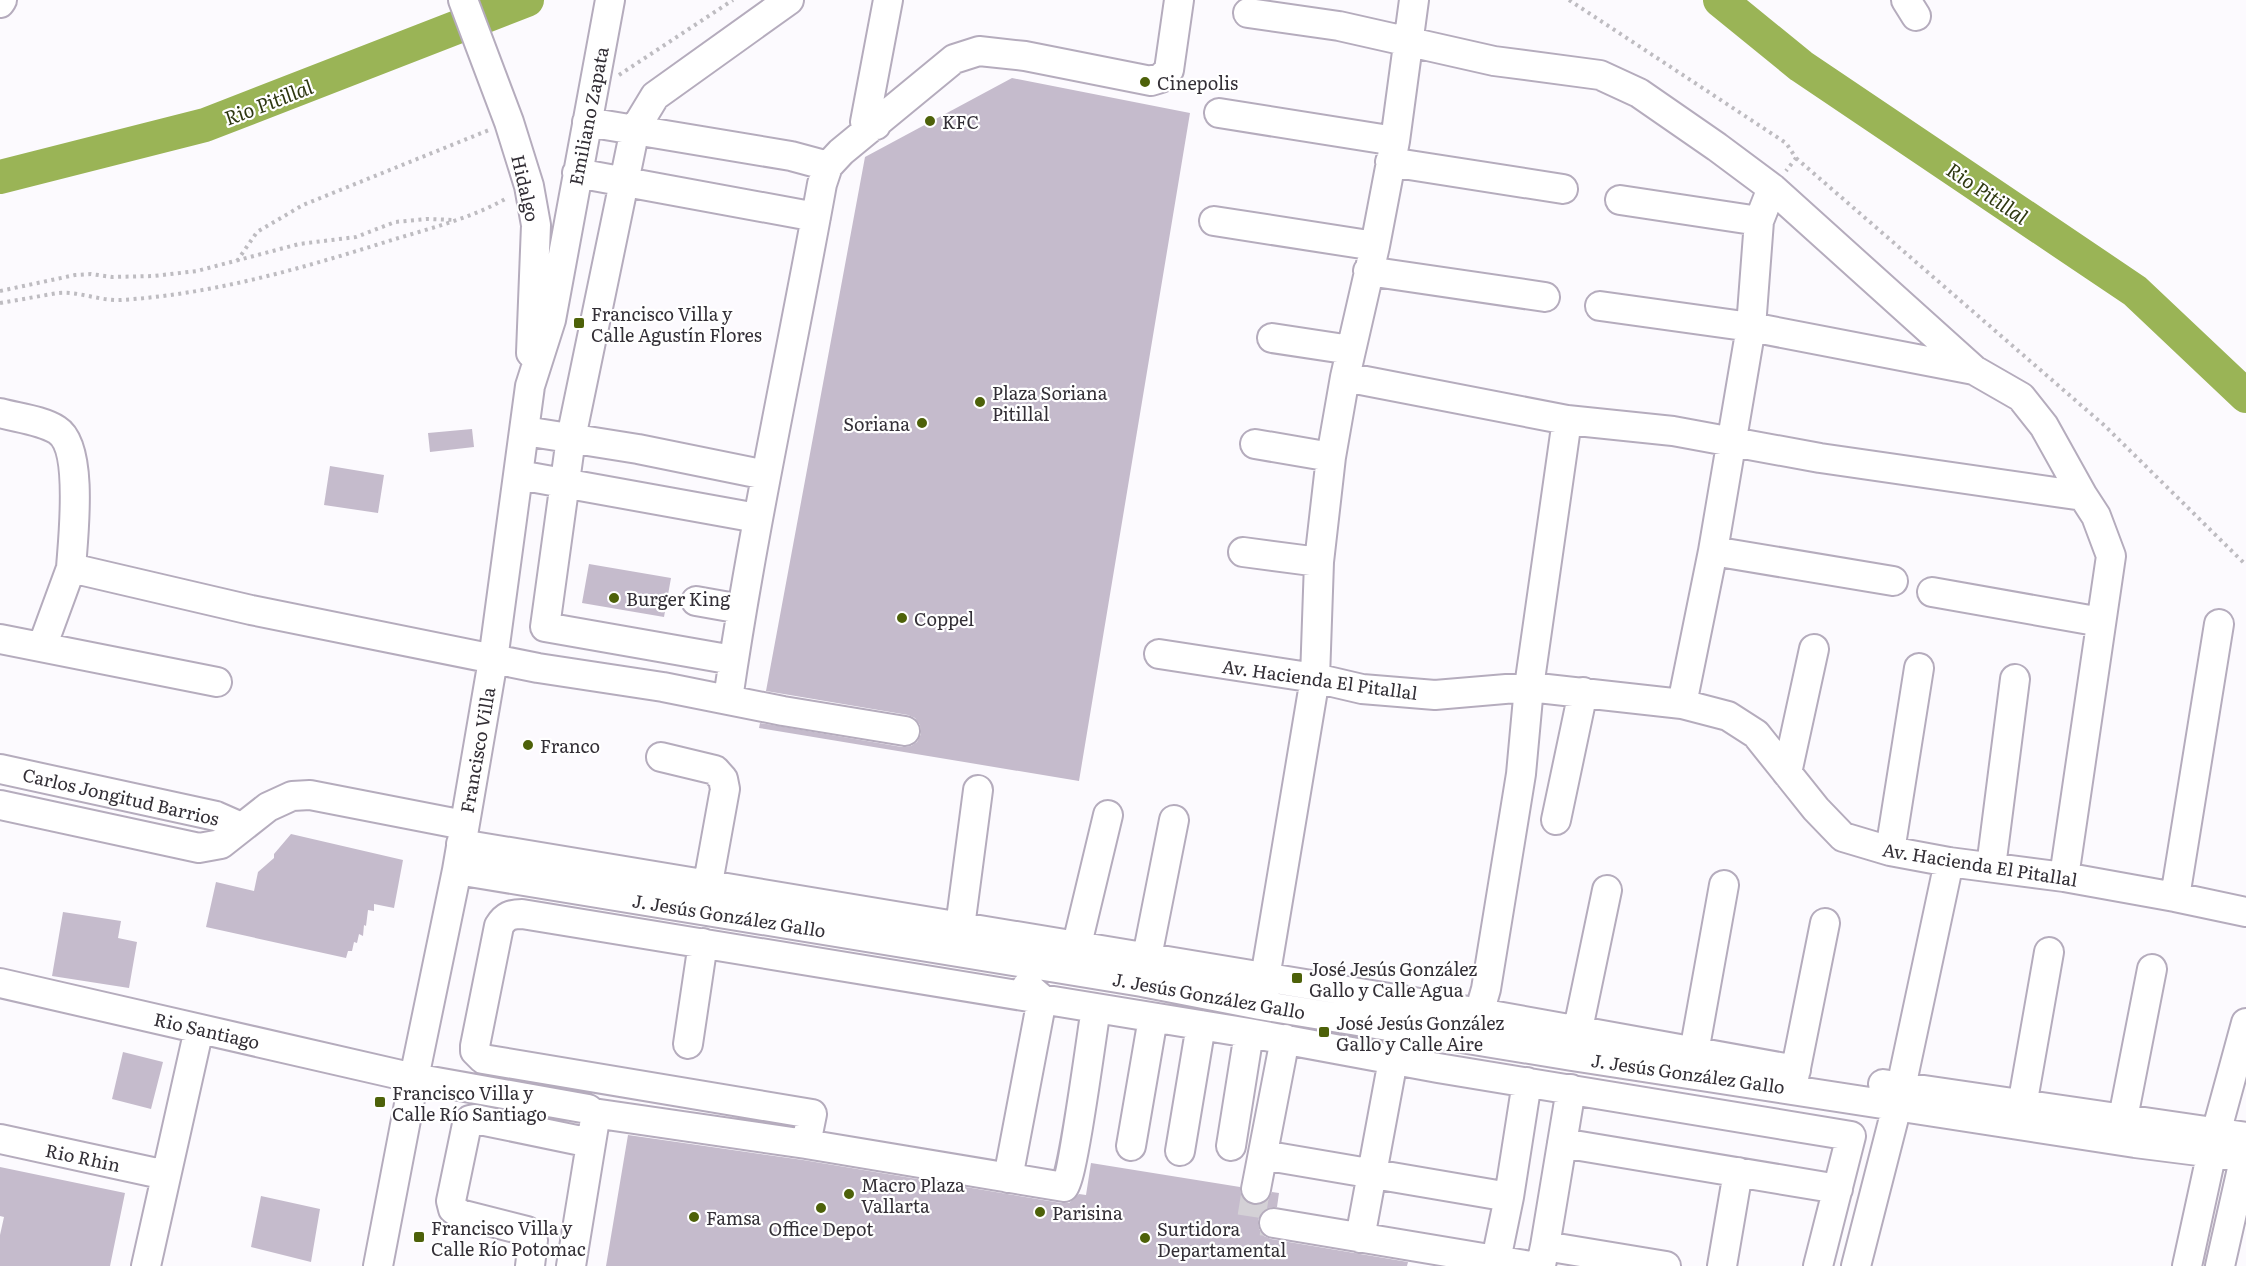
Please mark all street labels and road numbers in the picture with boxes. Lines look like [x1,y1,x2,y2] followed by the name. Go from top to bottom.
[561,44,615,188] street label: Emiliano Zapata
[505,152,547,224] street label: Hidalgo
[1221,652,1419,706] street label: Av. Hacienda El Pitallal
[453,685,501,815] street label: Francisco Villa
[20,760,222,832] street label: Carlos Jongitud Barrios
[1881,835,2079,893] street label: Av. Hacienda El Pitallal
[630,886,828,944] street label: J. Jesús González Gallo
[1110,965,1308,1025] street label: J. Jesús González Gallo
[151,1005,263,1055] street label: Rio Santiago
[1589,1046,1787,1100] street label: J. Jesús González Gallo
[43,1136,123,1178] street label: Rio Rhin

